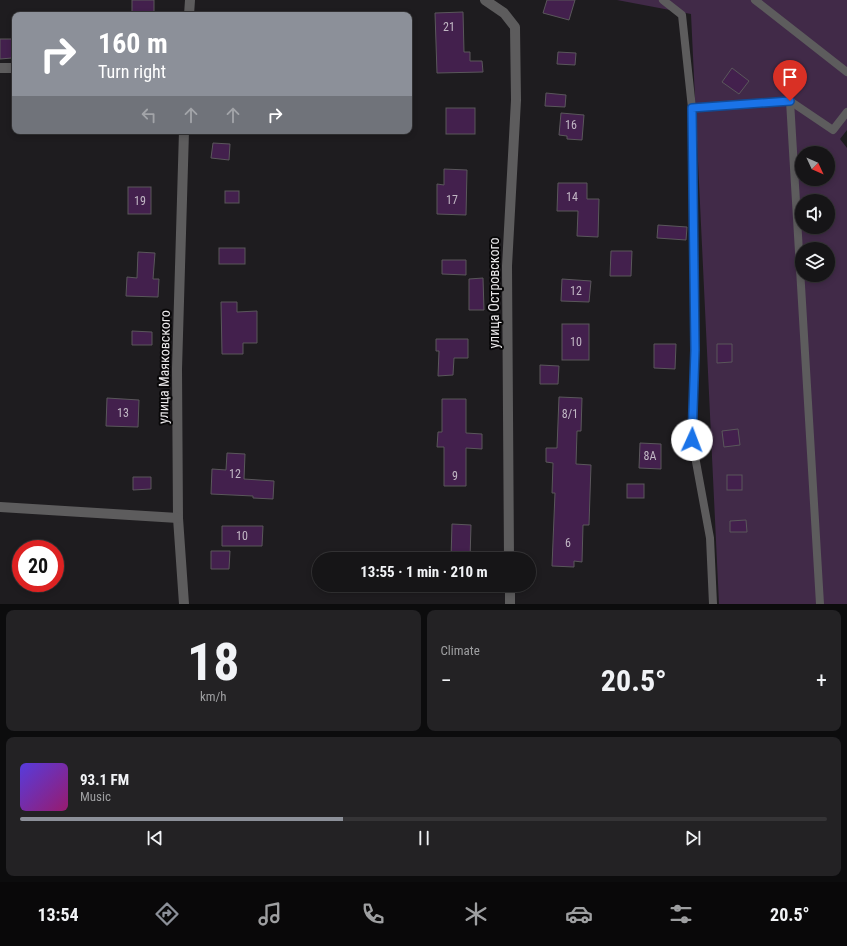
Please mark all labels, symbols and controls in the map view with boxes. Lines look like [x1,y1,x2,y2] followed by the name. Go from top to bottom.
[443,20,455,34] house number: 21
[98,27,168,60] text: 160 m
[32,28,84,80] icon: right
[773,60,807,101] pin
[98,61,166,82] text: Turn right
[779,66,801,88] icon: arrive
[138,104,160,126] icon: left
[180,104,202,126] icon: ahead
[222,104,244,126] icon: ahead
[264,104,286,126] icon: right
[565,118,577,132] house number: 16
[795,146,835,186] north arrow
[795,146,835,282] map controls
[566,190,578,204] house number: 14
[446,193,458,207] house number: 17
[134,194,146,208] house number: 19
[795,194,835,234] button: sound
[486,237,502,349] street label: улица Островского
[795,242,835,282] button: layers
[570,284,582,298] house number: 12
[155,310,173,424] street label: улица Маяковского
[570,335,582,349] house number: 10
[117,406,129,420] house number: 13
[562,407,578,421] house number: 8/1
[671,419,713,461] position arrow
[644,449,657,463] house number: 8А
[229,467,241,481] house number: 12
[452,469,458,483] house number: 9
[236,529,248,543] house number: 10
[565,536,571,550] house number: 6
[12,540,64,592] speed limit sign: 20
[360,563,488,581] text: 13:55 · 1 min · 210 m
[187,632,240,693] text: 18
[441,643,480,658] text: Climate
[601,663,667,698] text: 20.5°
[441,668,452,693] text: −
[816,668,827,693] text: +
[200,689,227,704] text: km/h
[80,771,129,789] text: 93.1 FM
[80,789,111,804] text: Music
[144,827,166,849] icon: previous
[413,827,435,849] icon: pause
[682,827,704,849] icon: next
[153,900,181,928] icon: directions
[256,900,284,928] icon: music
[359,900,387,928] icon: phone
[462,900,490,928] icon: climate
[565,900,593,928] icon: car
[667,900,695,928] icon: filters
[37,904,79,925] text: 13:54
[770,904,810,925] text: 20.5°

